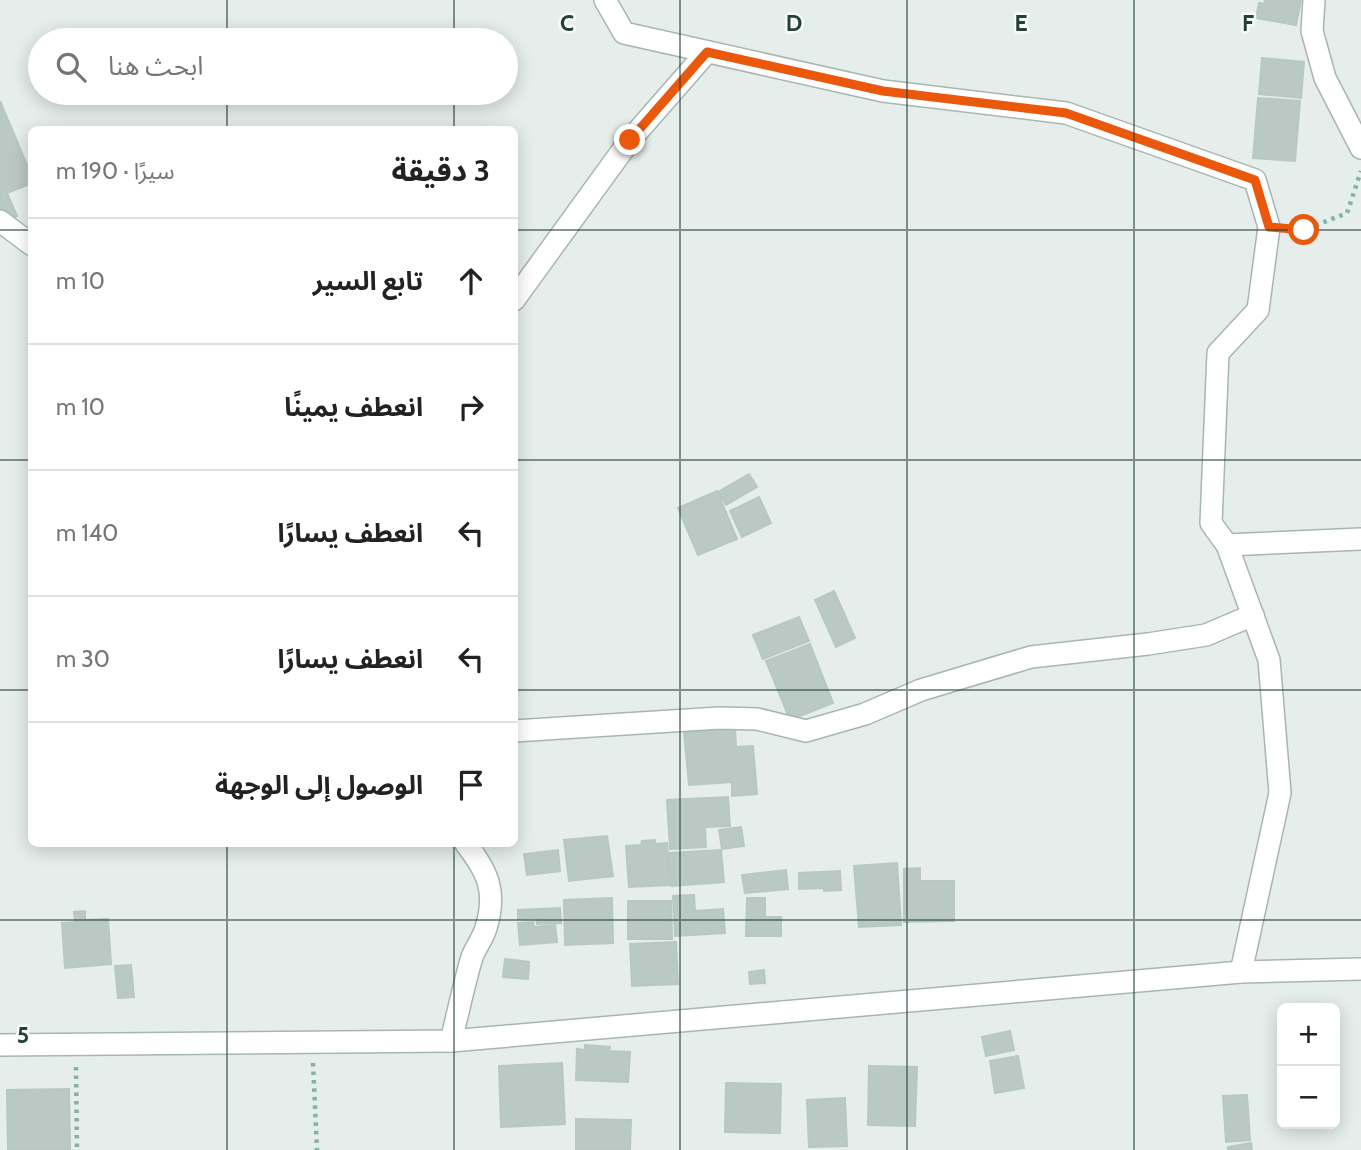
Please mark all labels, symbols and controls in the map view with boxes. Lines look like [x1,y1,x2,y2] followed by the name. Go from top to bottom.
[560,9,574,37] text: C
[786,9,802,37] text: D
[1014,9,1028,37] text: E
[1242,9,1254,37] text: F
[28,28,518,105] search box
[52,48,90,86] icon: search
[108,50,203,82] text: ابحث هنا
[614,124,645,155] route end
[392,152,490,189] text: 3 دقيقة
[56,157,174,185] text: سيرًا · 190 m
[1288,214,1319,245] route start
[452,262,490,300] icon: ahead
[313,265,423,297] text: تابع السير
[56,267,105,295] text: 10 m
[452,388,490,426] icon: right
[284,391,423,423] text: انعطف يمينًا
[56,393,105,421] text: 10 m
[452,514,490,552] icon: left
[277,517,423,549] text: انعطف يسارًا
[56,519,118,547] text: 140 m
[452,640,490,678] icon: left
[277,643,423,675] text: انعطف يسارًا
[56,645,110,673] text: 30 m
[452,766,490,804] icon: arrive
[215,769,423,801] text: الوصول إلى الوجهة
[1277,1003,1340,1129] map controls
[1277,1003,1340,1066] button: +
[17,1021,29,1049] text: 5
[1277,1066,1340,1129] button: −

